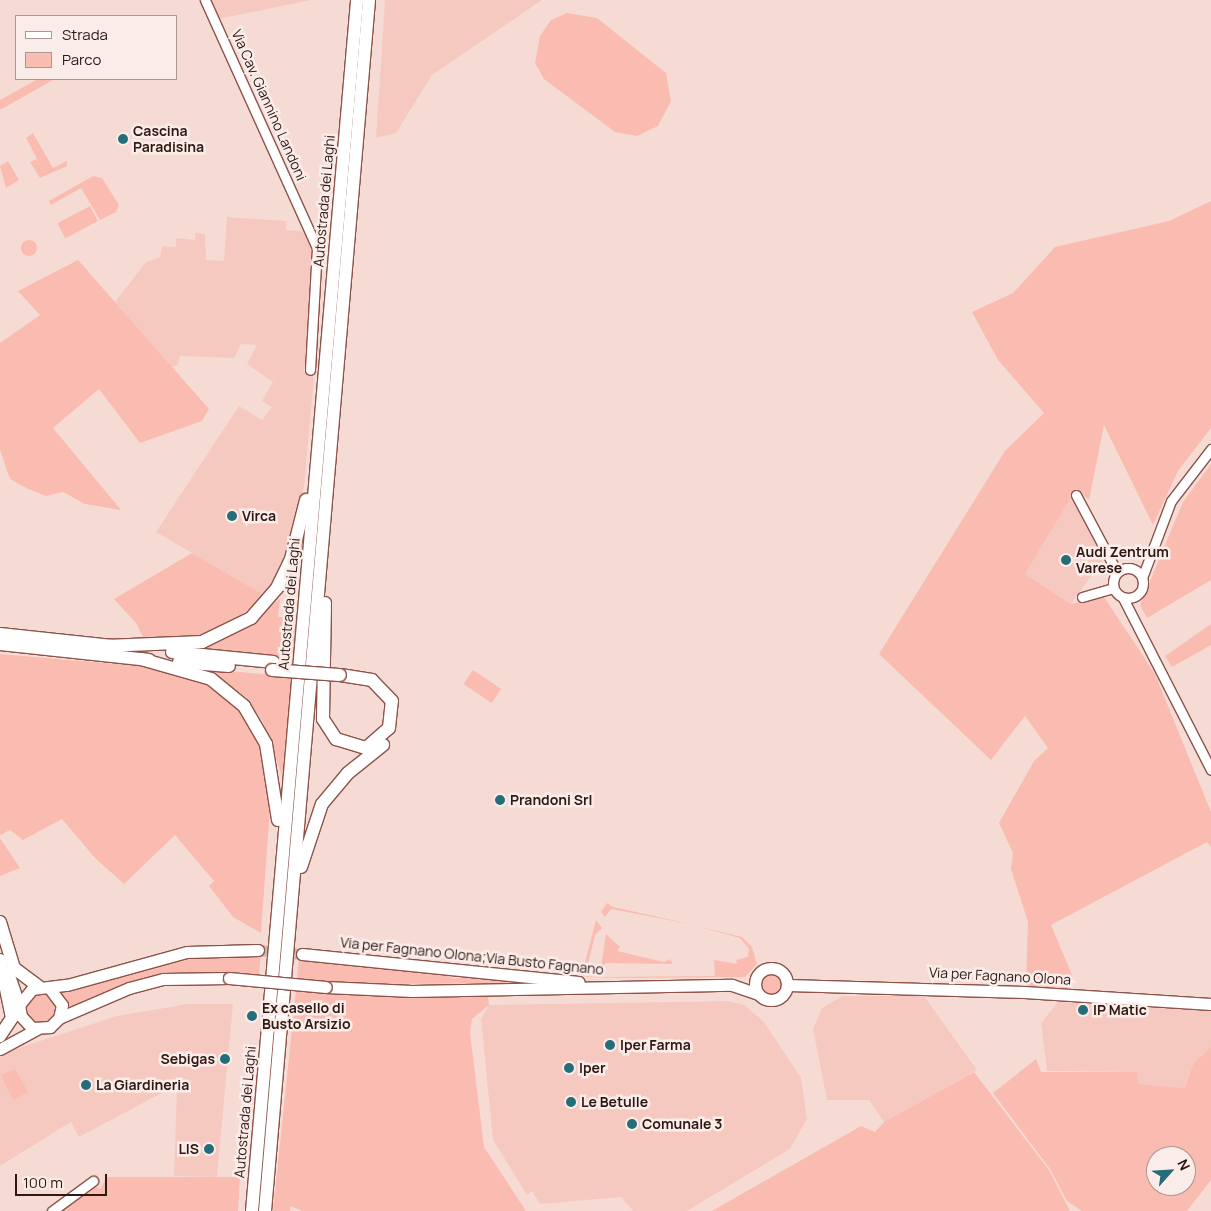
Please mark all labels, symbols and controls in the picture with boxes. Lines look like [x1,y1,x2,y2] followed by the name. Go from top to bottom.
[15,15,178,80] legend
[62,24,108,45] text: Strada
[228,27,310,183] street label: Via Cav. Giannino Landoni
[62,49,101,70] text: Parco
[133,123,204,156] place label: Cascina Paradisina
[117,133,129,145] marker: Cascina Paradisina
[310,134,338,268] street label: Autostrada dei Laghi
[242,508,276,524] place label: Virca
[226,510,238,522] marker: Virca
[275,537,303,671] street label: Autostrada dei Laghi
[1076,544,1169,576] place label: Audi Zentrum Varese
[1060,554,1072,566] marker: Audi Zentrum Varese
[510,792,593,808] place label: Prandoni Srl
[494,794,506,806] marker: Prandoni Srl
[339,934,605,978] street label: Via per Fagnano Olona;Via Busto Fagnano
[928,964,1072,988] street label: Via per Fagnano Olona
[262,1000,351,1032] place label: Ex casello di Busto Arsizio
[1093,1002,1147,1018] place label: IP Matic
[1077,1004,1089,1016] marker: IP Matic
[246,1010,258,1022] marker: Ex casello di Busto Arsizio
[620,1037,691,1053] place label: Iper Farma
[604,1039,616,1051] marker: Iper Farma
[231,1045,259,1179] street label: Autostrada dei Laghi
[161,1051,215,1067] place label: Sebigas
[219,1053,231,1065] marker: Sebigas
[579,1060,606,1076] place label: Iper
[563,1062,575,1074] marker: Iper
[96,1077,189,1093] place label: La Giardineria
[80,1079,92,1091] marker: La Giardineria
[581,1094,648,1110] place label: Le Betulle
[565,1096,577,1108] marker: Le Betulle
[642,1116,722,1132] place label: Comunale 3
[626,1118,638,1130] marker: Comunale 3
[178,1141,199,1157] place label: LIS
[203,1143,215,1155] marker: LIS
[1146,1146,1196,1196] north arrow
[1173,1156,1195,1173] text: N
[18,1164,110,1196] scale bar
[23,1172,63,1193] text: 100 m

